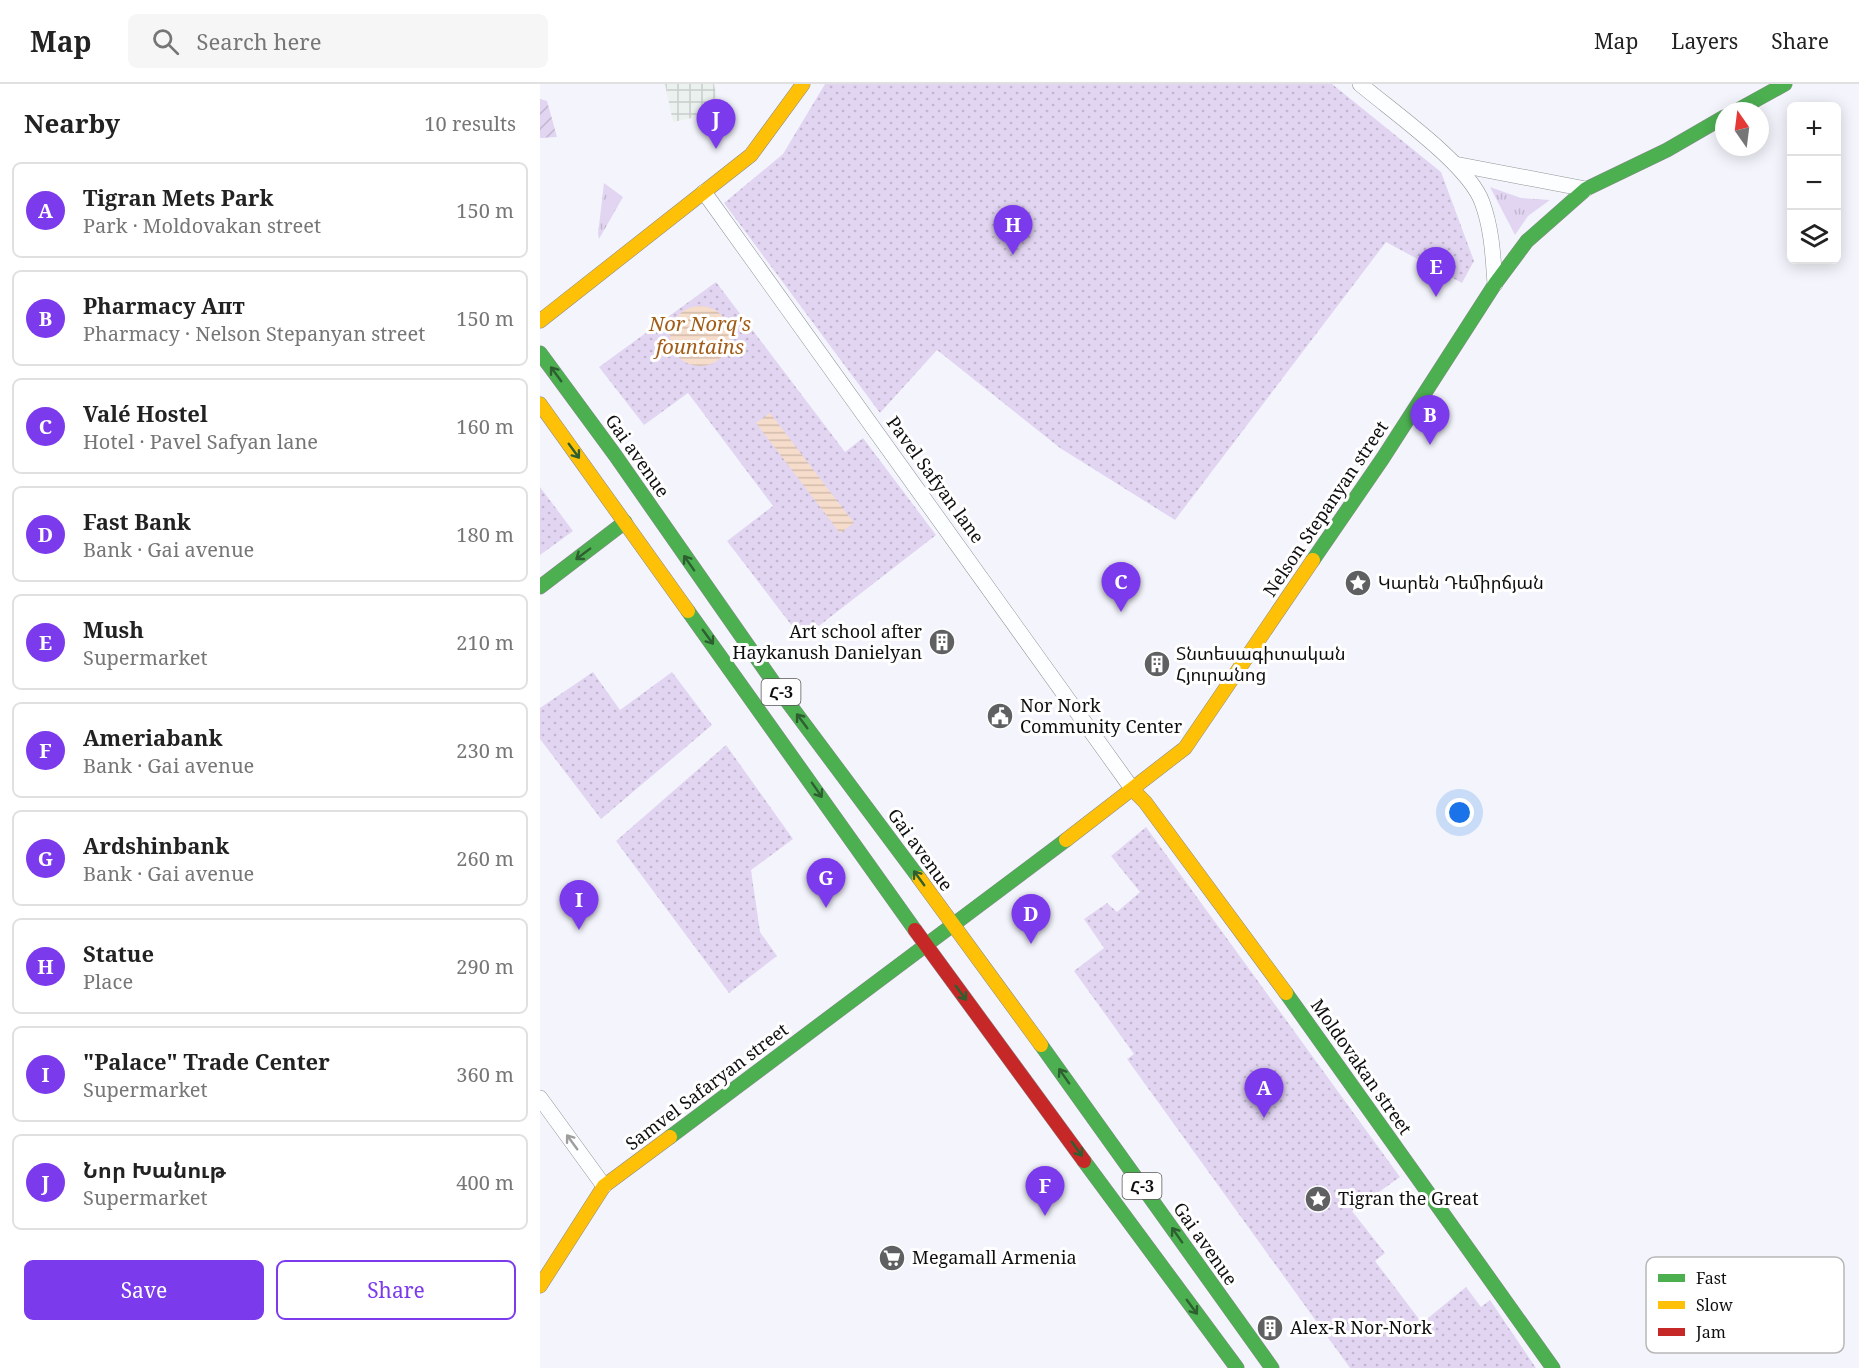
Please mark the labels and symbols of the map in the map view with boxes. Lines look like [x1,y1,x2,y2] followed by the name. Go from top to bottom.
[696,100,735,149] pin: J
[1715,102,1769,156] north arrow
[994,206,1032,255] pin: H
[1416,248,1456,297] pin: E
[648,310,751,360] water label: Nor Norq's fountains
[550,366,562,382] one-way arrow
[1410,396,1450,445] pin: B
[600,409,675,502] street label: Gai avenue
[882,411,990,548] street label: Pavel Safyan lane
[1257,416,1393,601] street label: Nelson Stepanyan street
[568,442,580,458] one-way arrow
[575,548,591,561] one-way arrow
[683,555,695,572] one-way arrow
[1102,562,1140,612] pin: C
[1343,568,1373,598] place icon: Կարեն Դեմիրճյան
[1378,570,1544,594] place label: Կարեն Դեմիրճյան
[732,619,923,664] place label: Art school after Haykanush Danielyan
[927,627,957,657] building icon: Art school after Haykanush Danielyan
[702,629,715,645] one-way arrow
[1176,641,1346,686] place label: Տնտեսագիտական Հյուրանոց
[1142,649,1172,679] building icon: Տնտեսագիտական Հյուրանոց
[762,679,800,705] road number: Հ-3
[1020,693,1183,738] place label: Nor Nork Community Center
[985,701,1015,731] public building icon: Nor Nork Community Center
[796,714,809,730] one-way arrow
[811,781,823,798] one-way arrow
[1445,798,1474,827] your location
[883,803,959,895] street label: Gai avenue
[806,858,846,908] pin: G
[913,870,925,886] one-way arrow
[560,880,598,930] pin: I
[1012,894,1050,944] pin: D
[955,984,967,1000] one-way arrow
[1306,994,1418,1139] street label: Moldovakan street
[620,1017,793,1155] street label: Samvel Safaryan street
[1244,1068,1284,1118] pin: A
[1058,1069,1070,1085] one-way arrow
[566,1135,578,1151] one-way arrow
[1071,1141,1084,1157] one-way arrow
[1026,1166,1064,1216] pin: F
[1122,1173,1162,1199] road number: Հ-3
[1303,1184,1333,1214] place icon: Tigran the Great
[1338,1186,1479,1210] place label: Tigran the Great
[1168,1197,1243,1290] street label: Gai avenue
[1171,1228,1183,1244] one-way arrow
[877,1243,907,1273] supermarket icon: Megamall Armenia
[912,1245,1077,1269] place label: Megamall Armenia
[1646,1257,1844,1353] legend
[1696,1267,1727,1289] text: Fast
[1696,1294,1733,1316] text: Slow
[1186,1298,1198,1314] one-way arrow
[1255,1313,1285,1343] building icon: Alex-R Nor-Nork
[1290,1315,1432,1339] place label: Alex-R Nor-Nork
[1695,1321,1726,1343] text: Jam

